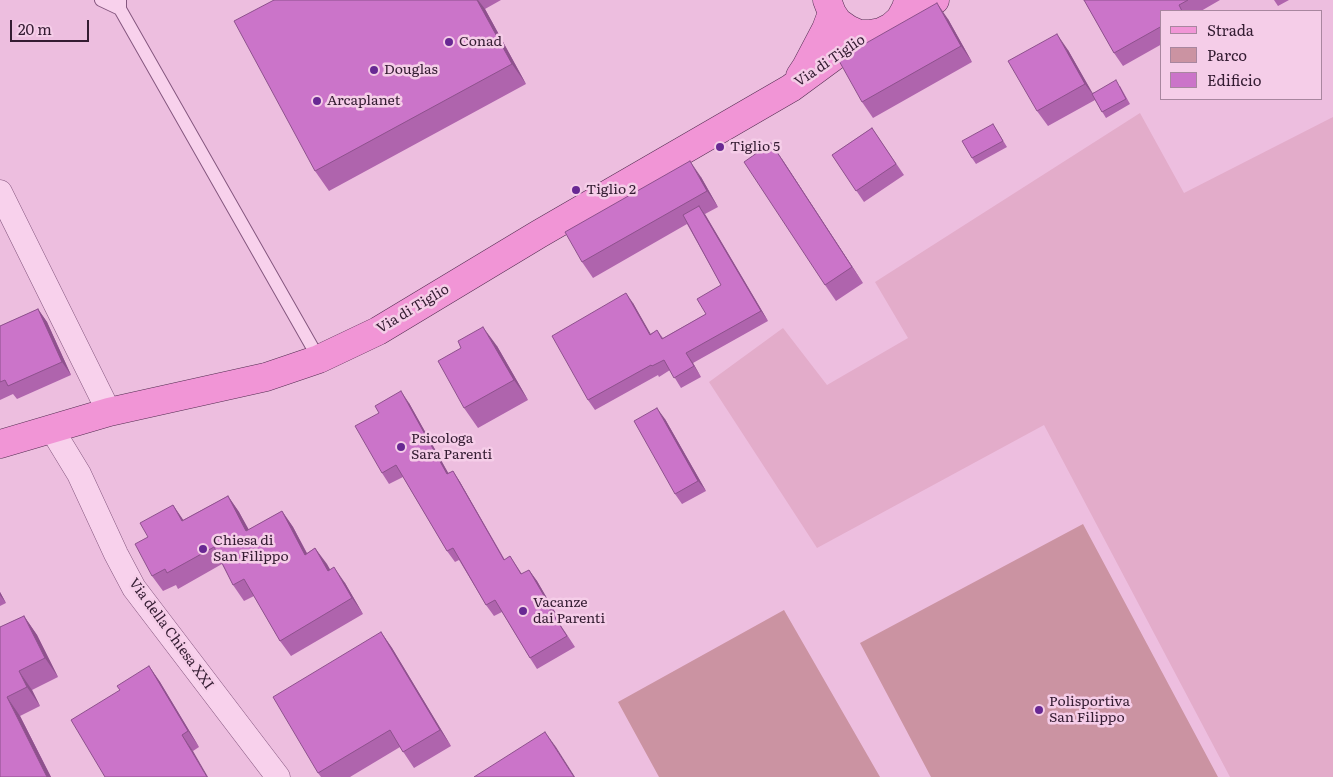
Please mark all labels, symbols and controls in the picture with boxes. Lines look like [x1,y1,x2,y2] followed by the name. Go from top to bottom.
[12,10,91,42] scale bar
[1160,10,1323,100] legend
[18,17,52,40] text: 20 m
[1207,18,1254,41] text: Strada
[792,31,868,91] street label: Via di Tiglio
[459,34,502,50] place label: Conad
[443,36,455,48] marker: Conad
[1207,43,1247,66] text: Parco
[384,62,438,78] place label: Douglas
[368,64,380,76] marker: Douglas
[1207,68,1262,91] text: Edificio
[327,93,400,109] place label: Arcaplanet
[311,95,323,107] marker: Arcaplanet
[730,139,780,155] place label: Tiglio 5
[714,141,726,153] marker: Tiglio 5
[586,182,636,198] place label: Tiglio 2
[570,184,582,196] marker: Tiglio 2
[374,281,452,337] street label: Via di Tiglio
[411,431,492,464] place label: Psicologa Sara Parenti
[395,441,407,453] marker: Psicologa Sara Parenti
[213,533,289,566] place label: Chiesa di San Filippo
[197,543,209,555] marker: Chiesa di San Filippo
[125,575,217,693] street label: Via della Chiesa XXI
[533,595,605,628] place label: Vacanze dai Parenti
[517,605,529,617] marker: Vacanze dai Parenti
[1049,694,1130,726] place label: Polisportiva San Filippo
[1033,704,1045,716] marker: Polisportiva San Filippo

